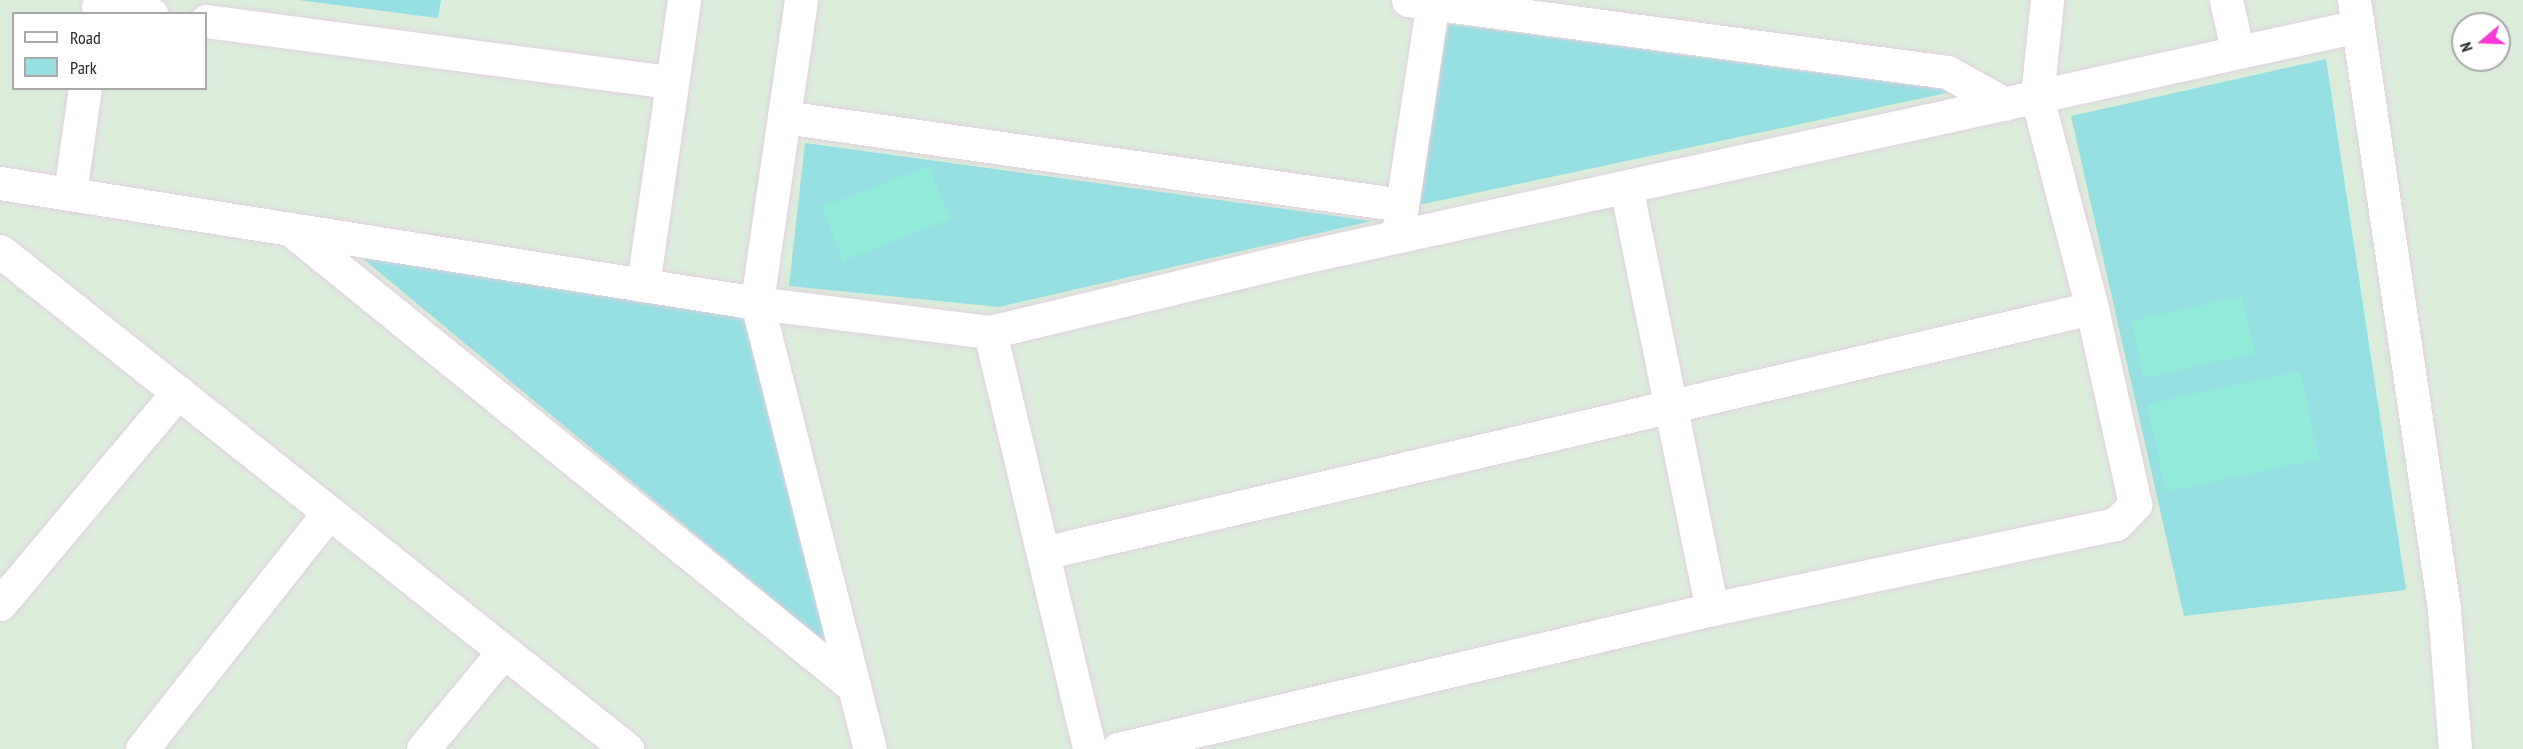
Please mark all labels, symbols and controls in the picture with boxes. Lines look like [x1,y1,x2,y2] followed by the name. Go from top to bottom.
[12,12,207,90] legend
[2451,12,2511,72] north arrow
[70,26,101,49] text: Road
[2455,40,2477,55] text: N
[70,56,97,79] text: Park

